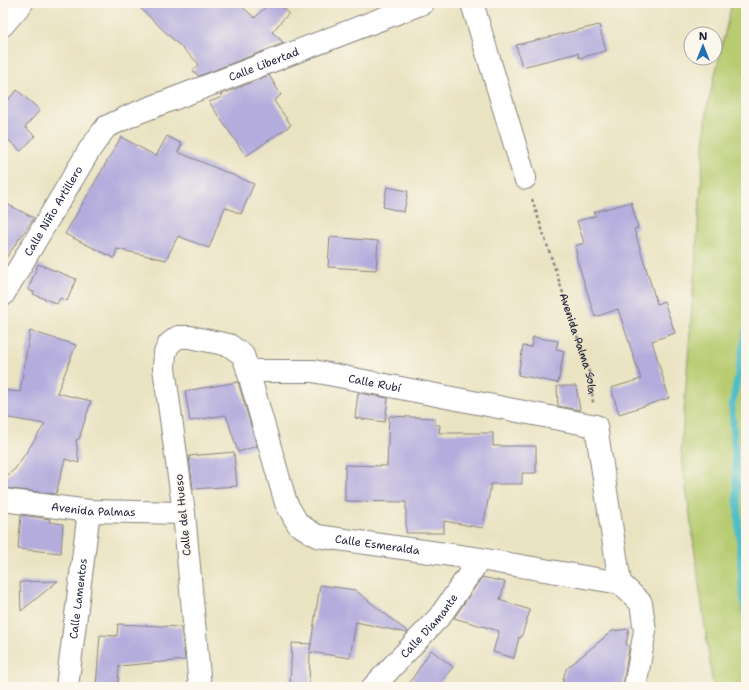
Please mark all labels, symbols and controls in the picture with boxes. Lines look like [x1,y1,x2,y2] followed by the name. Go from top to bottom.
[683,26,723,66] north arrow
[699,29,708,44] text: N
[226,44,301,84] street label: Calle Libertad
[20,163,86,259] street label: Calle Niño Artillero
[556,291,600,395] street label: Avenida Palma Sola
[347,371,402,395] street label: Calle Rubí
[171,473,195,557] street label: Calle del Hueso
[50,499,136,519] street label: Avenida Palmas
[334,531,421,558] street label: Calle Esmeralda
[66,557,91,640] street label: Calle Lamentos
[397,591,461,661] street label: Calle Diamante

